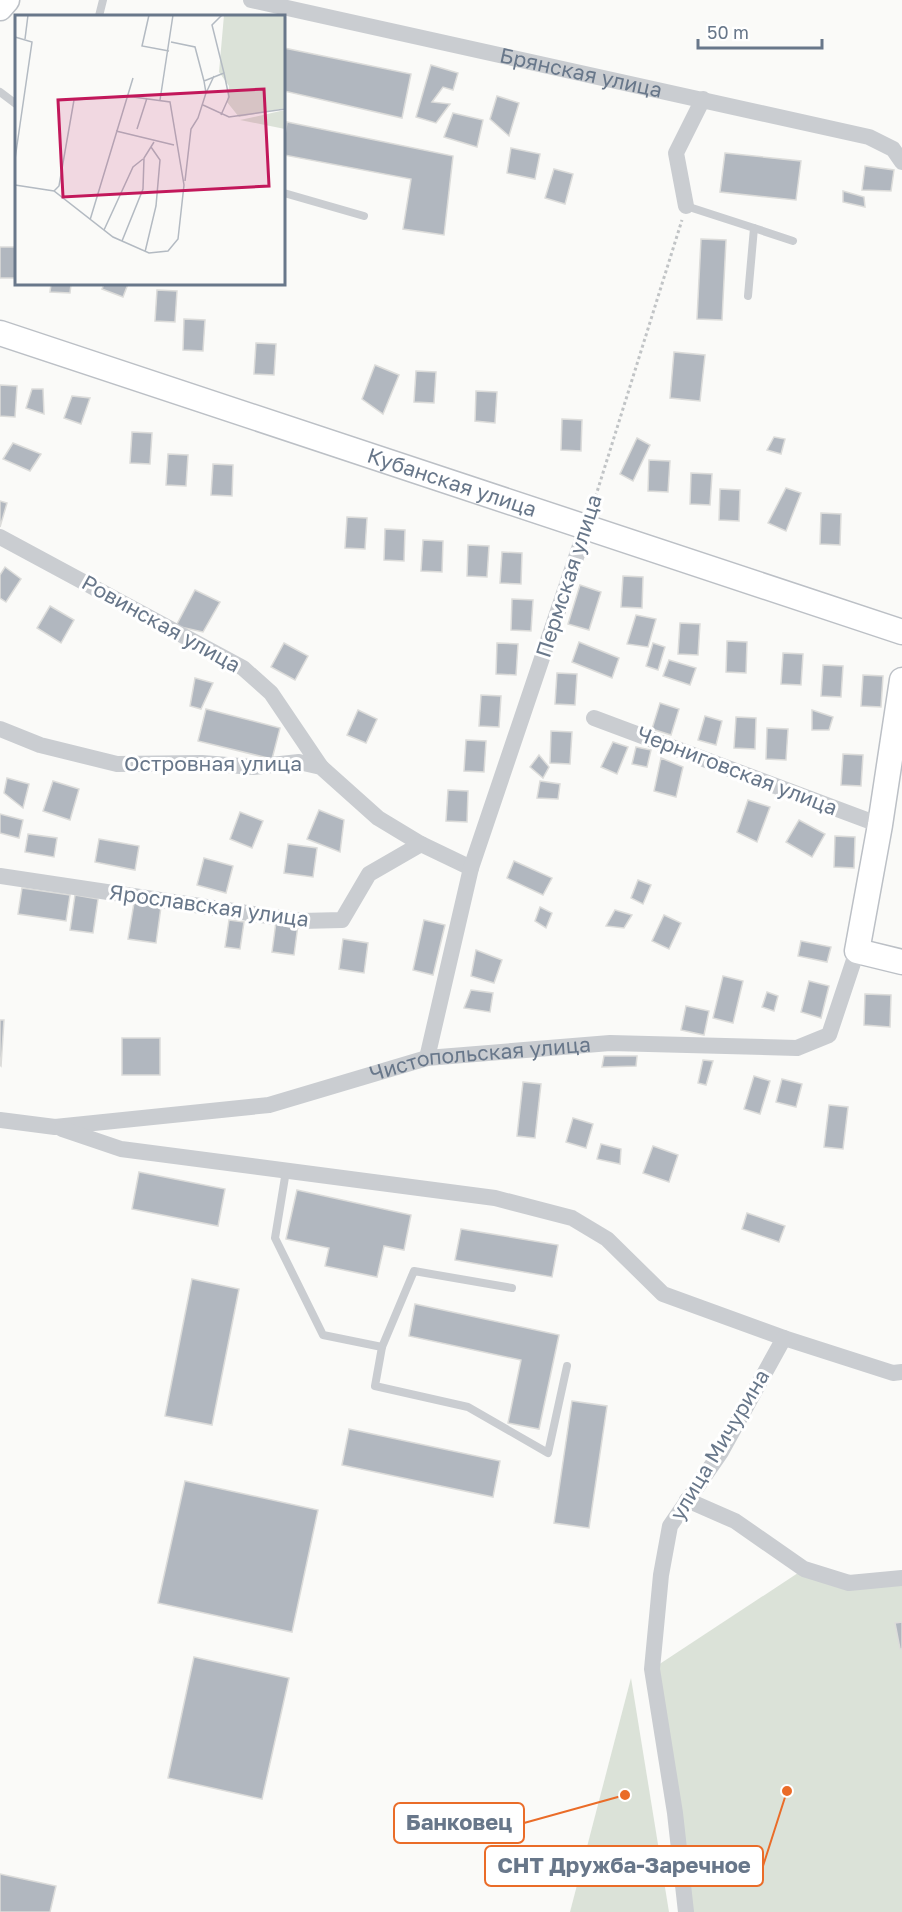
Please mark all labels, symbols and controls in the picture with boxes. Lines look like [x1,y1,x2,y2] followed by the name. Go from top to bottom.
[698,12,822,50] scale bar
[15,15,285,285] inset map
[707,21,749,43] text: 50 m
[498,42,665,103] street label: Брянская улица
[364,442,540,522] street label: Кубанская улица
[529,491,607,660] street label: Пермская улица
[78,569,245,678] street label: Ровинская улица
[633,720,841,820] street label: Черниговская улица
[124,750,302,776] street label: Островная улица
[108,878,311,932] street label: Ярославская улица
[366,1031,592,1086] street label: Чистопольская улица
[664,1364,774,1525] street label: улица Мичурина
[394,1803,524,1843] callout: Банковец
[406,1808,512,1835] text: Банковец
[485,1846,763,1886] callout: СНТ Дружба-Заречное
[497,1851,751,1878] text: СНТ Дружба-Заречное

